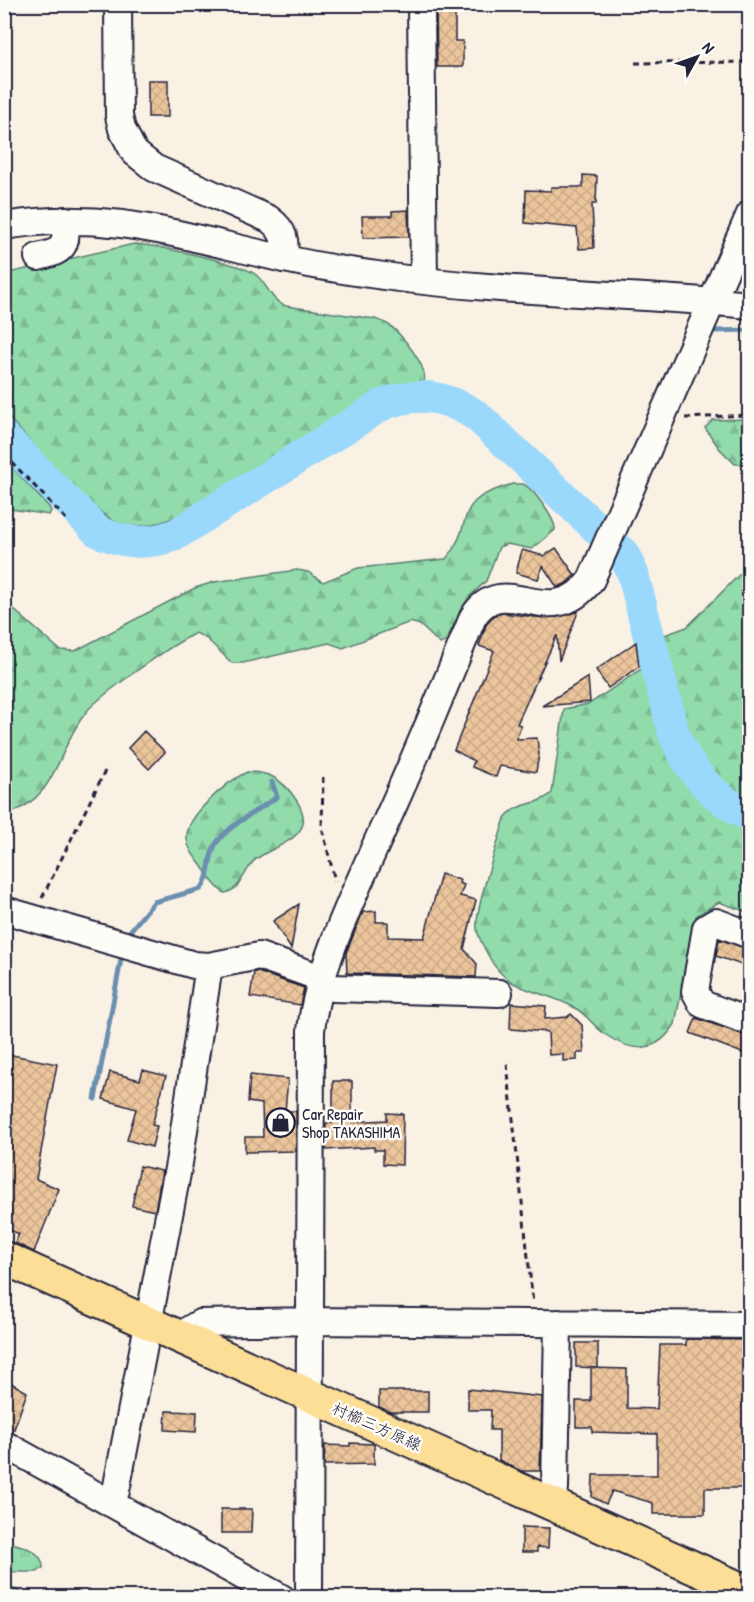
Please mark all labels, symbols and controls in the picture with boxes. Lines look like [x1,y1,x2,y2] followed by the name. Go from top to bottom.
[667,27,727,87] north arrow
[697,37,720,58] text: N
[302,1103,401,1143] place label: Car Repair Shop TAKASHIMA
[265,1107,297,1139] shop icon: Car Repair Shop TAKASHIMA
[329,1396,425,1456] street label: 村櫛三方原線

